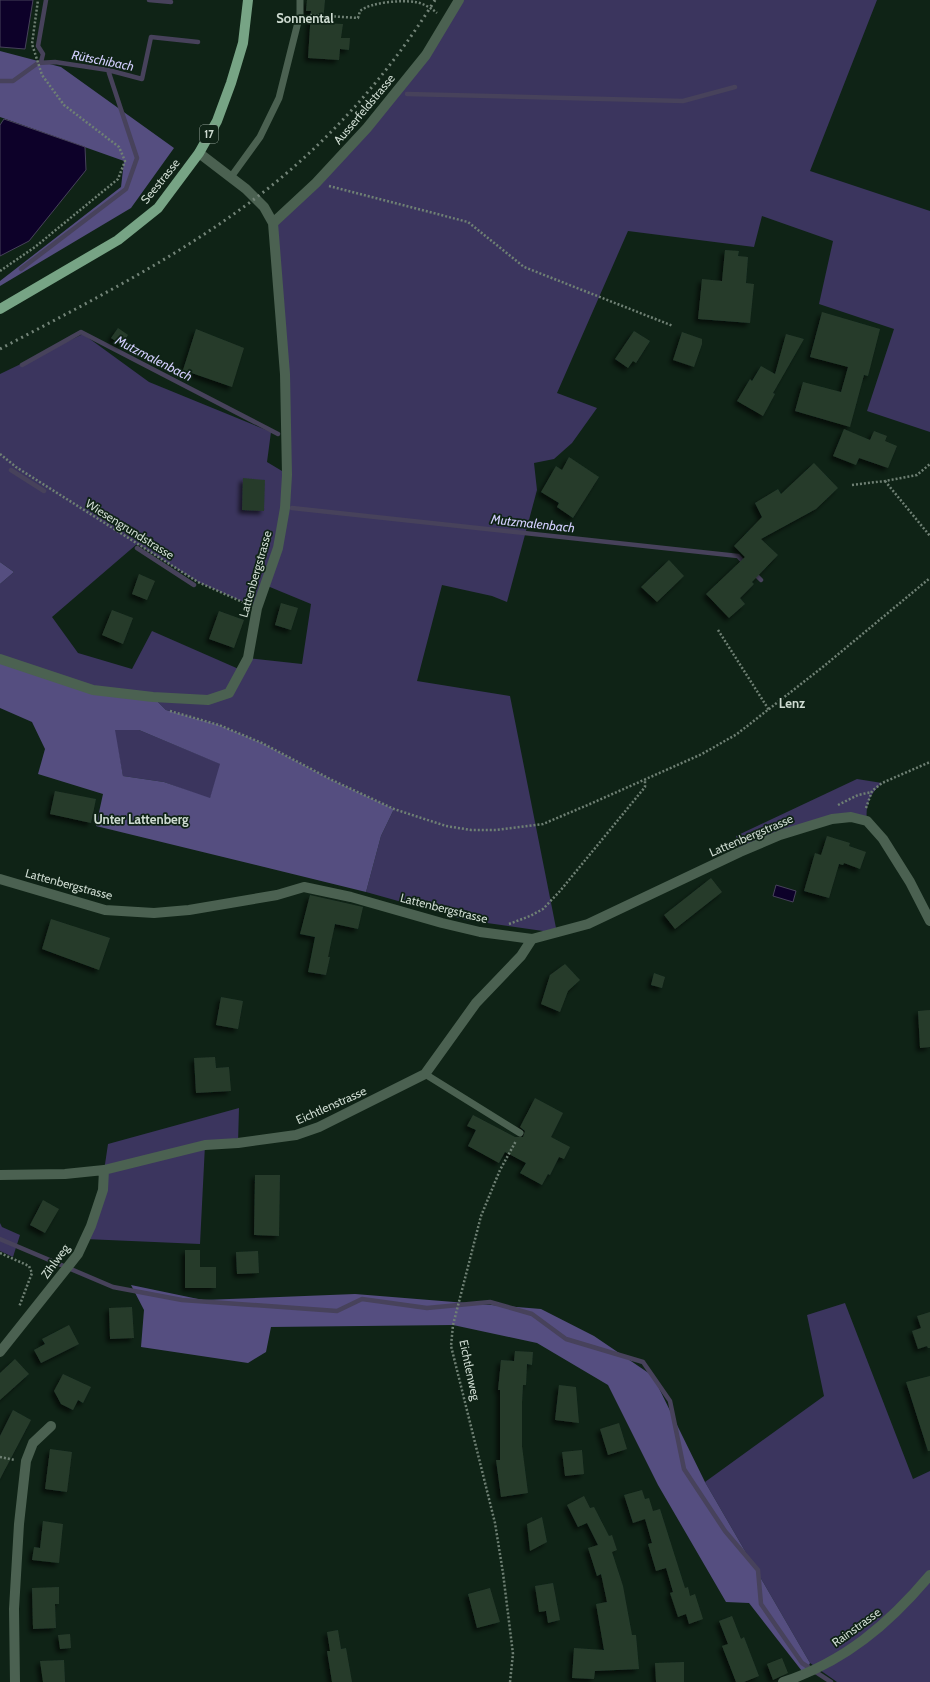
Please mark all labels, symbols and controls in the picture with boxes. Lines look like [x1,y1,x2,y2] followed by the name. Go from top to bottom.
[276,10,334,26] district label: Sonnental
[70,46,136,74] water label: Rütschibach
[330,71,398,147] street label: Ausserfeldstrasse
[200,125,218,143] road number: 17
[137,155,183,207] street label: Seestrasse
[112,331,195,384] water label: Mutzmalenbach
[83,496,177,562] street label: Wiesengrundstrasse
[489,511,576,535] water label: Mutzmalenbach
[235,529,275,619] street label: Lattenbergstrasse
[779,695,805,711] district label: Lenz
[93,811,189,827] district label: Unter Lattenberg
[707,811,795,859] street label: Lattenbergstrasse
[24,865,114,903] street label: Lattenbergstrasse
[399,890,489,926] street label: Lattenbergstrasse
[293,1083,369,1127] street label: Eichtlenstrasse
[37,1240,73,1281] street label: Zihlweg
[456,1338,484,1403] street label: Eichtlenweg
[829,1604,883,1650] street label: Rainstrasse

